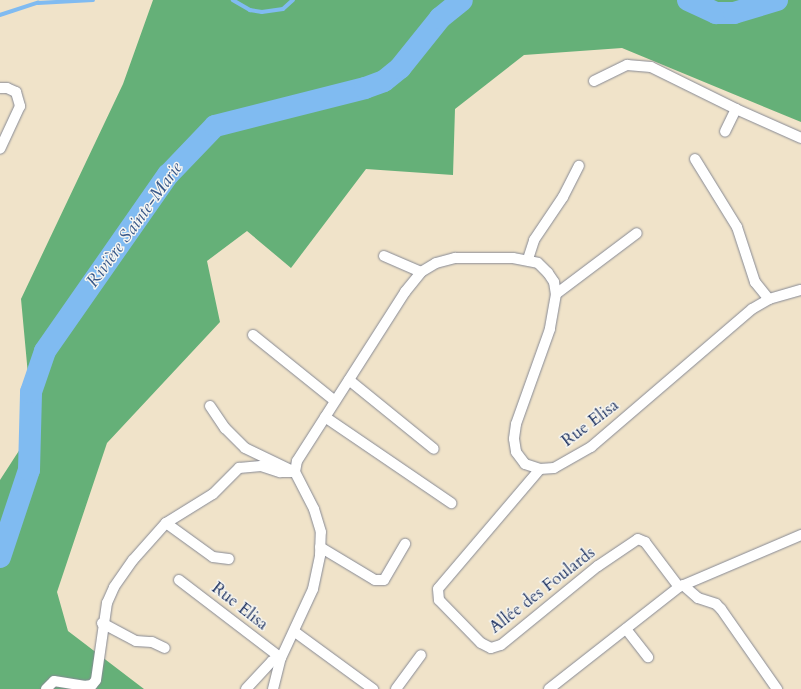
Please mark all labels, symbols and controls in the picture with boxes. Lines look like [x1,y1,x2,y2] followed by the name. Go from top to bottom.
[82,158,188,292] water label: Rivière Sainte-Marie
[557,395,623,451] street label: Rue Elisa
[485,542,599,638] street label: Allée des Foulards
[208,578,272,634] street label: Rue Elisa

